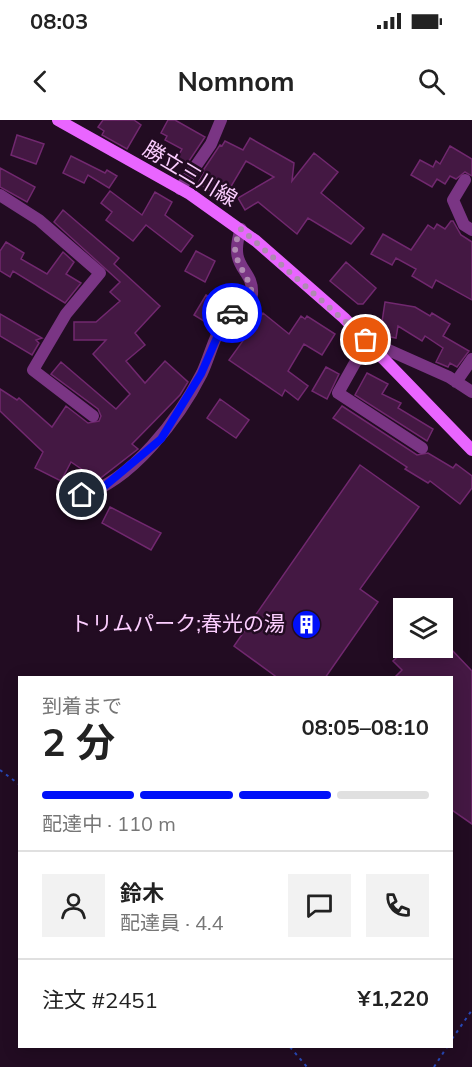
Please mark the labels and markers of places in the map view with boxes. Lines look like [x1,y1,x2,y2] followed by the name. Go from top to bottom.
[340,314,391,365] pin
[56,469,107,520] pin
[290,608,322,640] building icon: トリムパーク;春光の湯
[70,610,285,636] place label: トリムパーク;春光の湯

